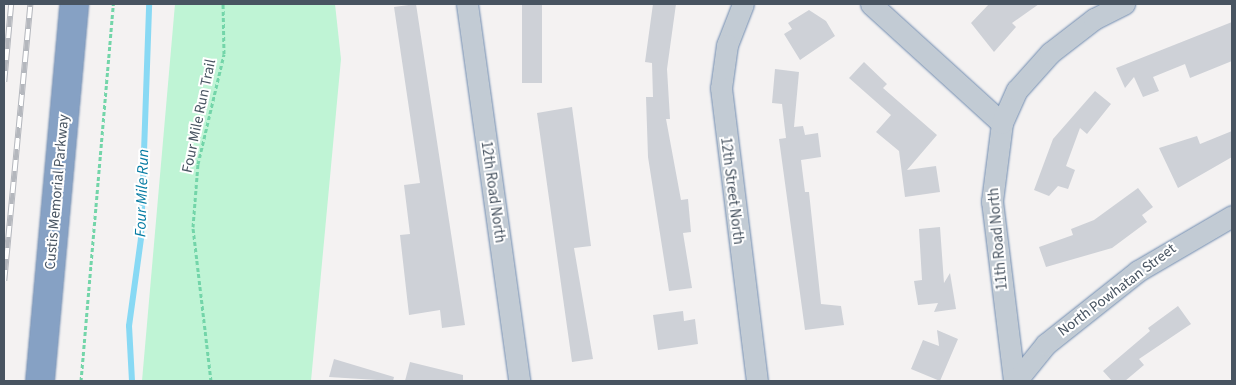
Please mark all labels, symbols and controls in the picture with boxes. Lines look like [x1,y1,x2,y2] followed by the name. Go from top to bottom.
[178,58,220,174] street label: Four Mile Run Trail
[41,113,73,271] street label: Custis Memorial Parkway
[716,136,748,246] street label: 12th Street North
[477,140,509,244] street label: 12th Road North
[131,149,153,237] water label: Four Mile Run
[985,187,1011,291] street label: 11th Road North
[1055,240,1179,340] street label: North Powhatan Street

